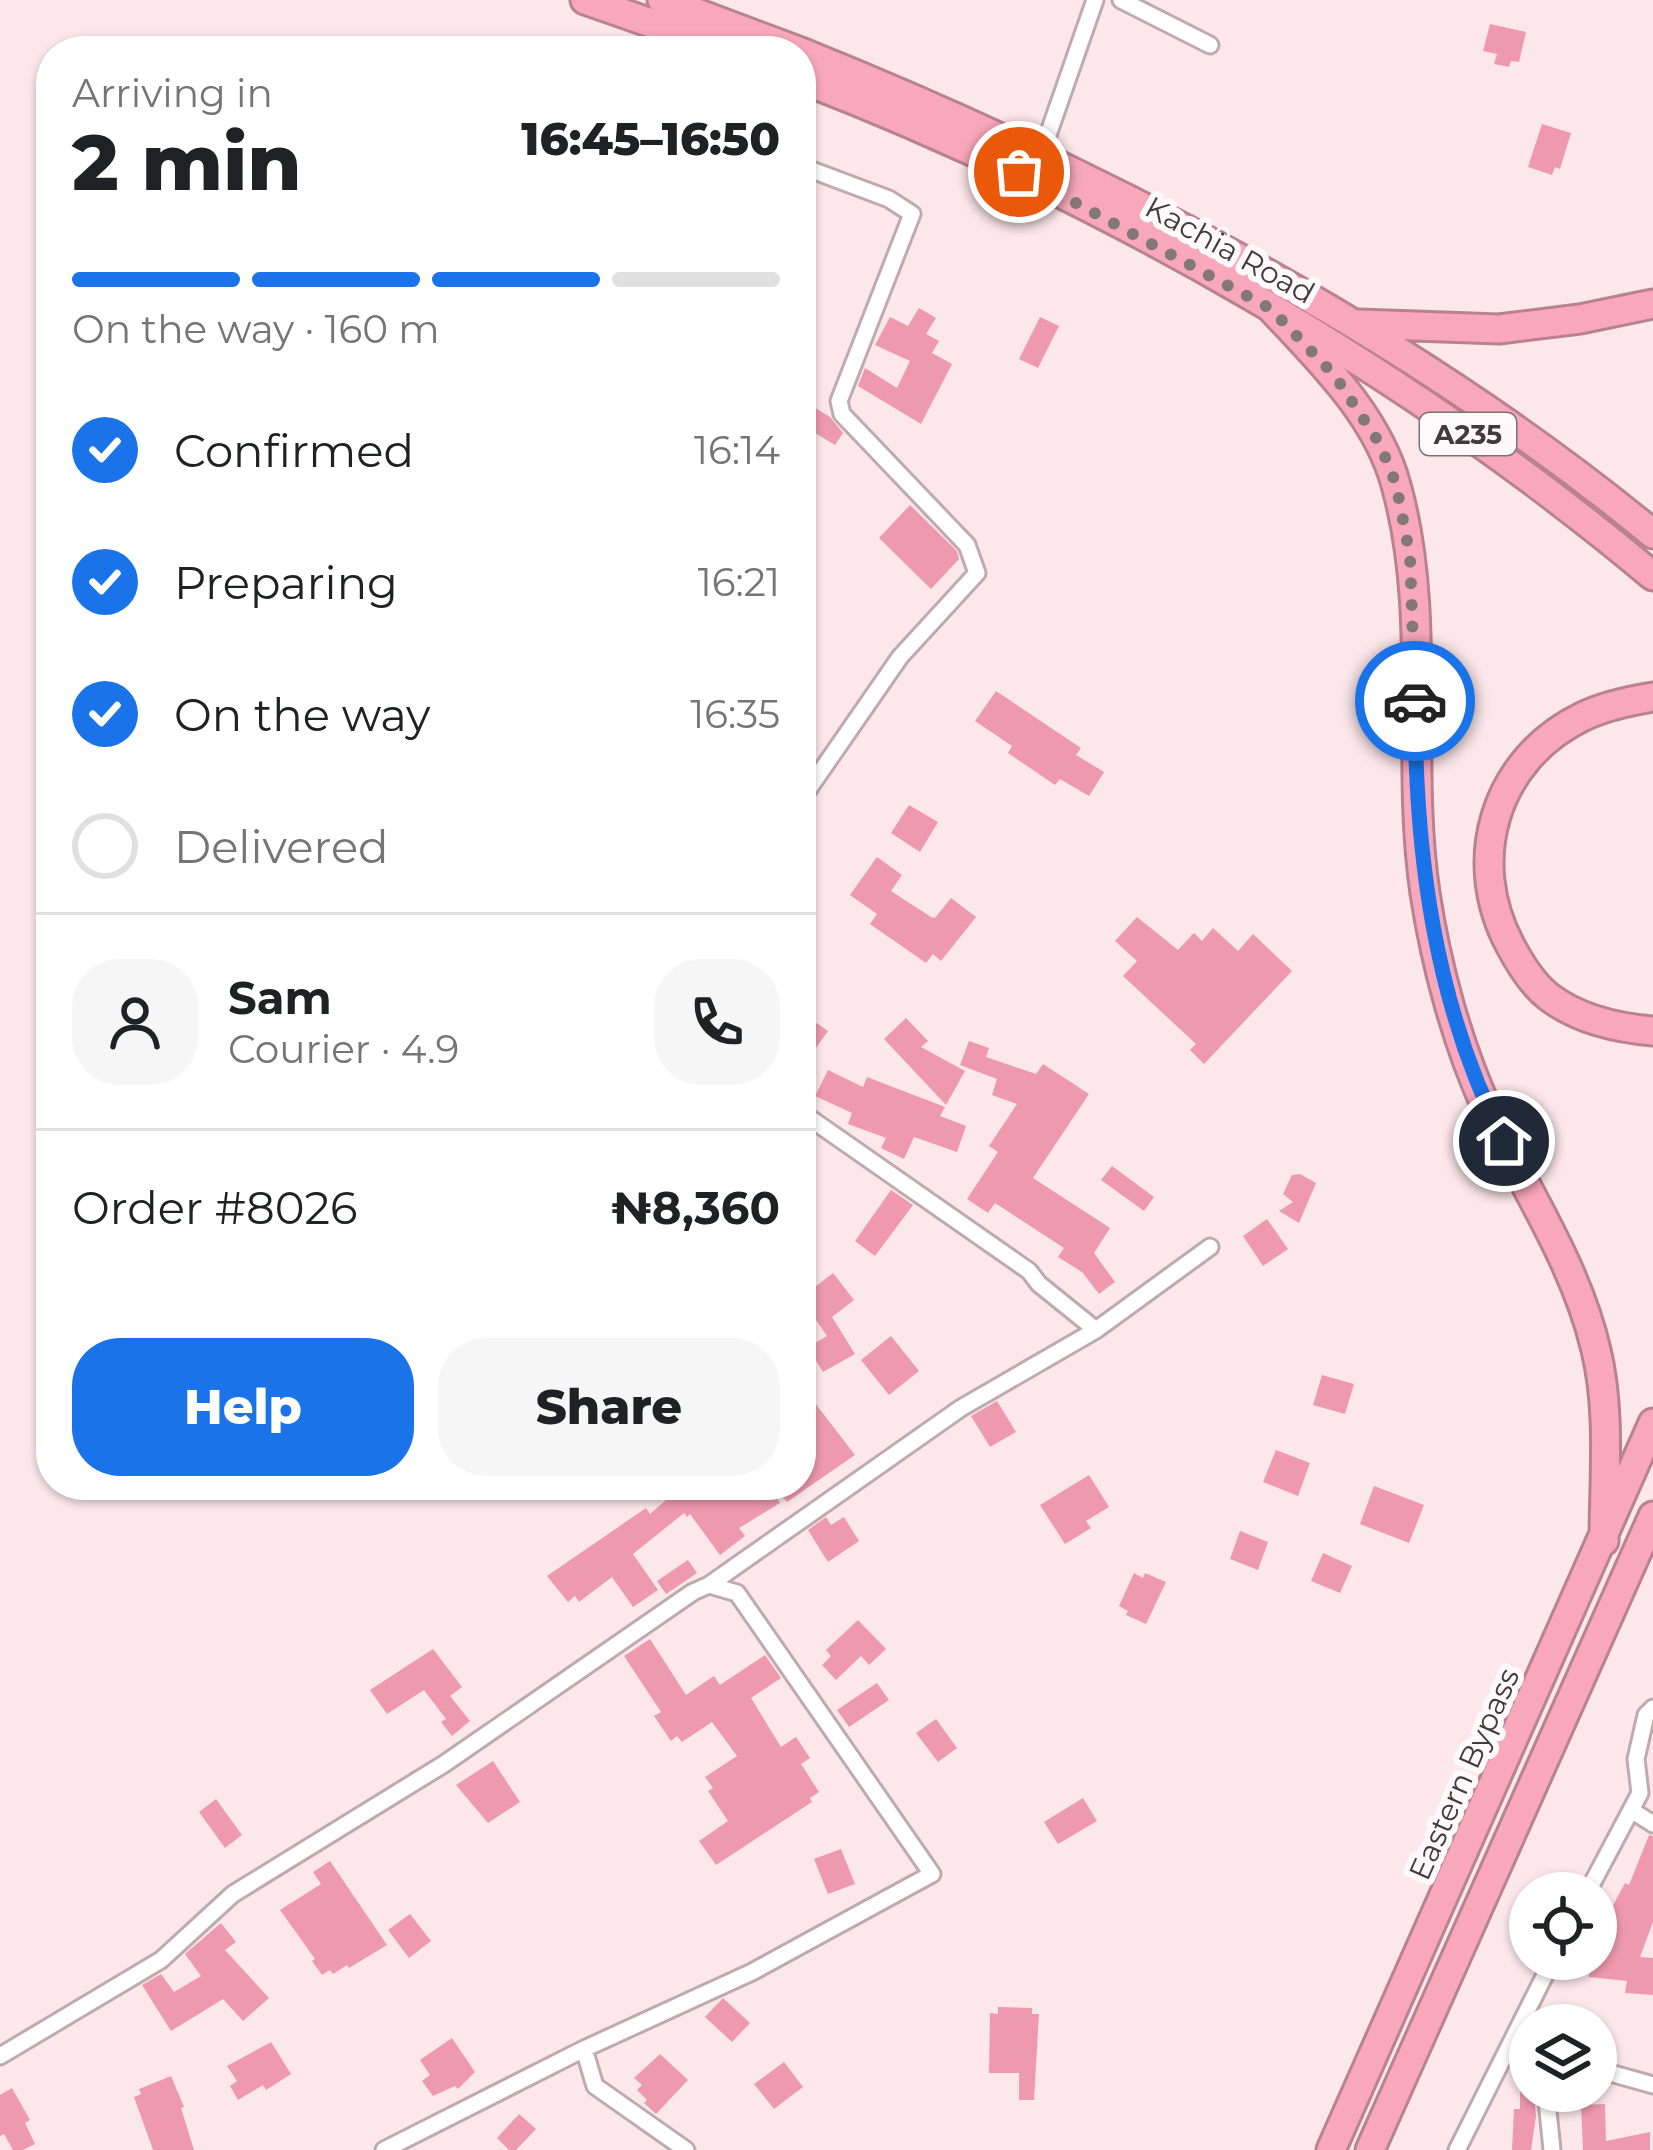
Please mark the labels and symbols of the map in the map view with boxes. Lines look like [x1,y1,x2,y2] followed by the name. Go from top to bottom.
[968,121,1070,223] pin
[1139,188,1321,312] street label: Kachia Road
[1420,413,1516,455] road number: A235
[1355,641,1475,761] courier
[1453,1090,1555,1192] pin
[1401,1662,1527,1886] street label: Eastern Bypass

